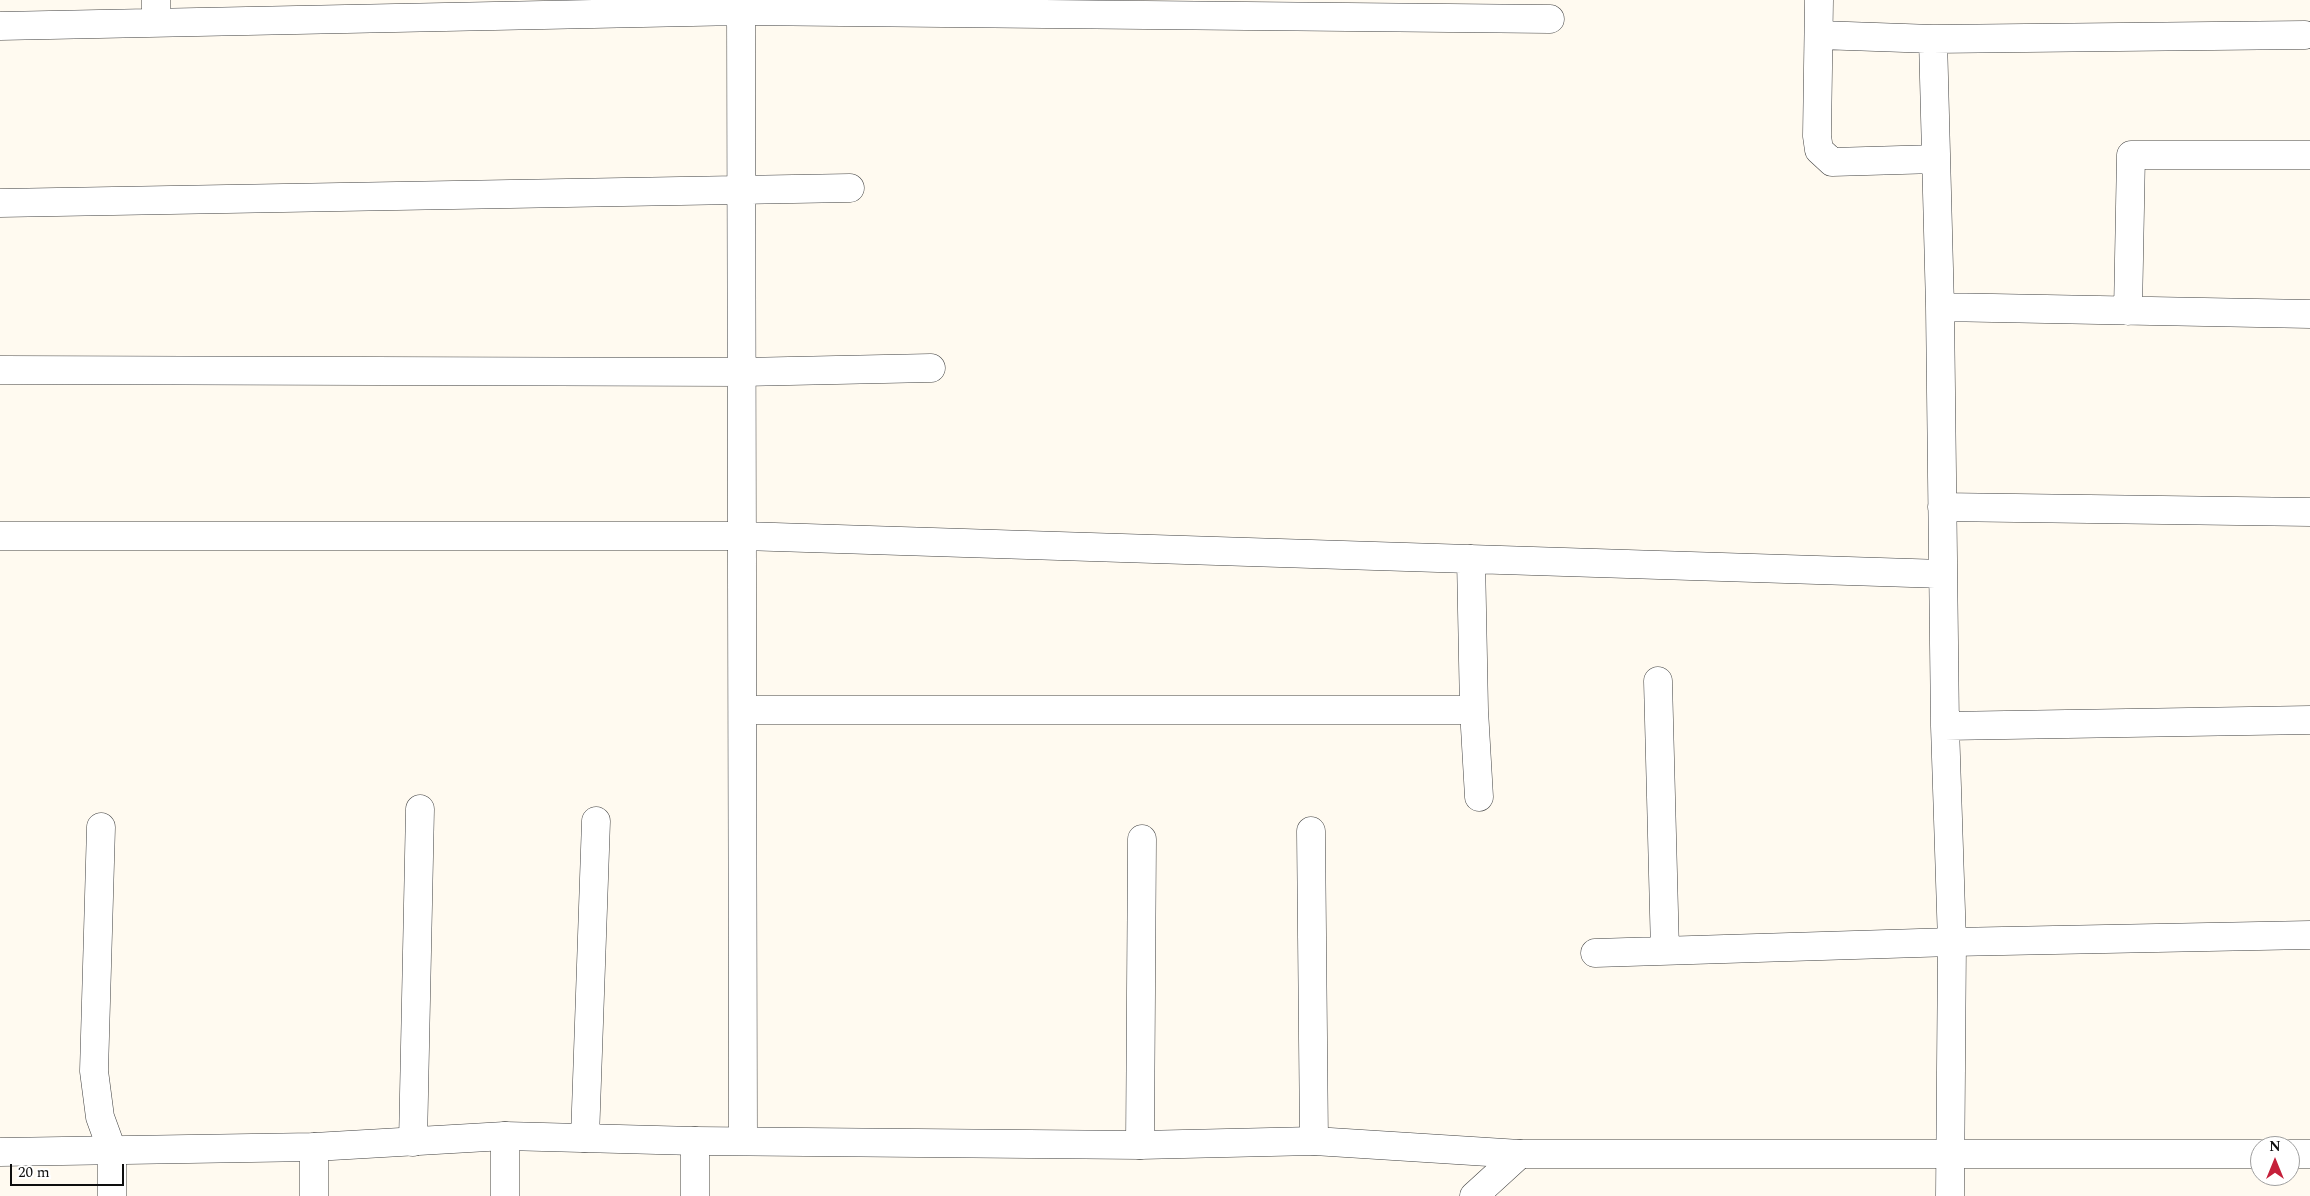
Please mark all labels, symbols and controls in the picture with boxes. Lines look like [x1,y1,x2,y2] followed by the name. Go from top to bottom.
[2250,1136,2300,1186] north arrow
[2269,1136,2281,1157] text: N
[12,1154,126,1186] scale bar
[18,1161,50,1184] text: 20 m

